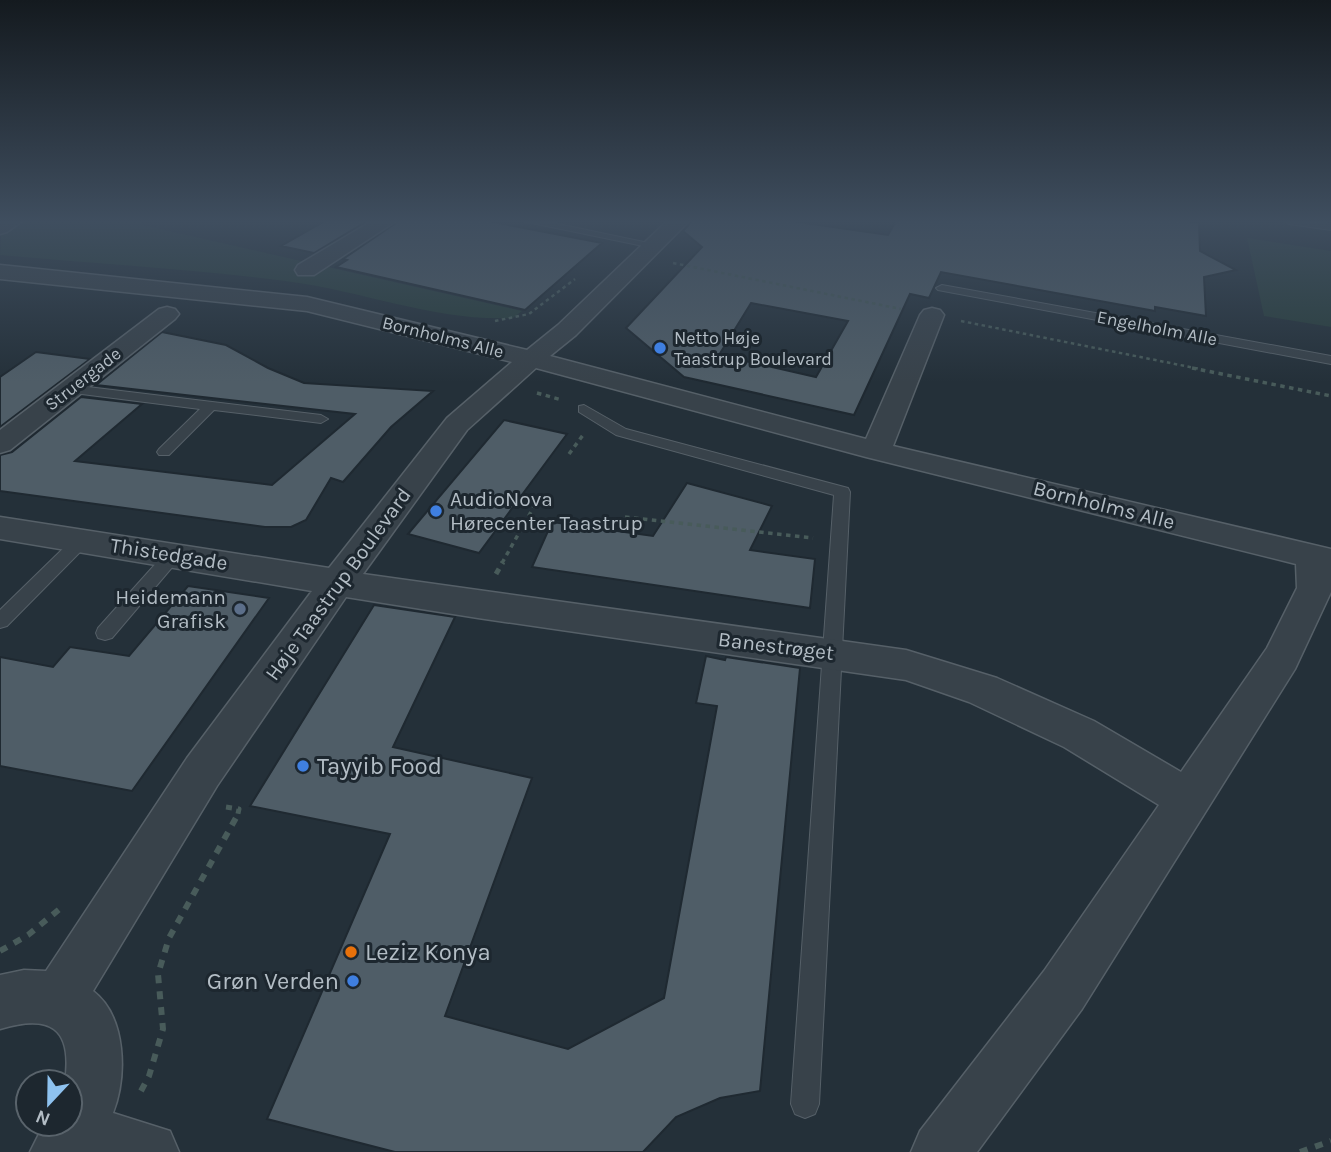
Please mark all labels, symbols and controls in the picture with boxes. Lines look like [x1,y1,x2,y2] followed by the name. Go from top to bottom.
[1095,306,1219,350] street label: Engelholm Alle
[380,311,506,363] street label: Bornholms Alle
[674,327,832,370] place label: Netto Høje Taastrup Boulevard
[652,340,668,356] marker: Netto Høje Taastrup Boulevard
[41,342,125,416] street label: Struergade
[1031,476,1177,534] street label: Bornholms Alle
[260,483,416,685] street label: Høje Taastrup Boulevard
[450,487,643,535] place label: AudioNova Hørecenter Taastrup
[428,503,444,519] marker: AudioNova Hørecenter Taastrup
[109,533,229,575] street label: Thistedgade
[115,585,226,633] place label: Heidemann Grafisk
[232,601,248,617] marker: Heidemann Grafisk
[717,627,835,665] street label: Banestrøget
[317,752,442,780] place label: Tayyib Food
[295,758,311,774] marker: Tayyib Food
[365,938,491,966] place label: Leziz Konya
[343,944,359,960] marker: Leziz Konya
[207,967,339,995] place label: Grøn Verden
[345,973,361,989] marker: Grøn Verden
[14,1068,84,1138] north arrow
[33,1105,53,1131] text: N

